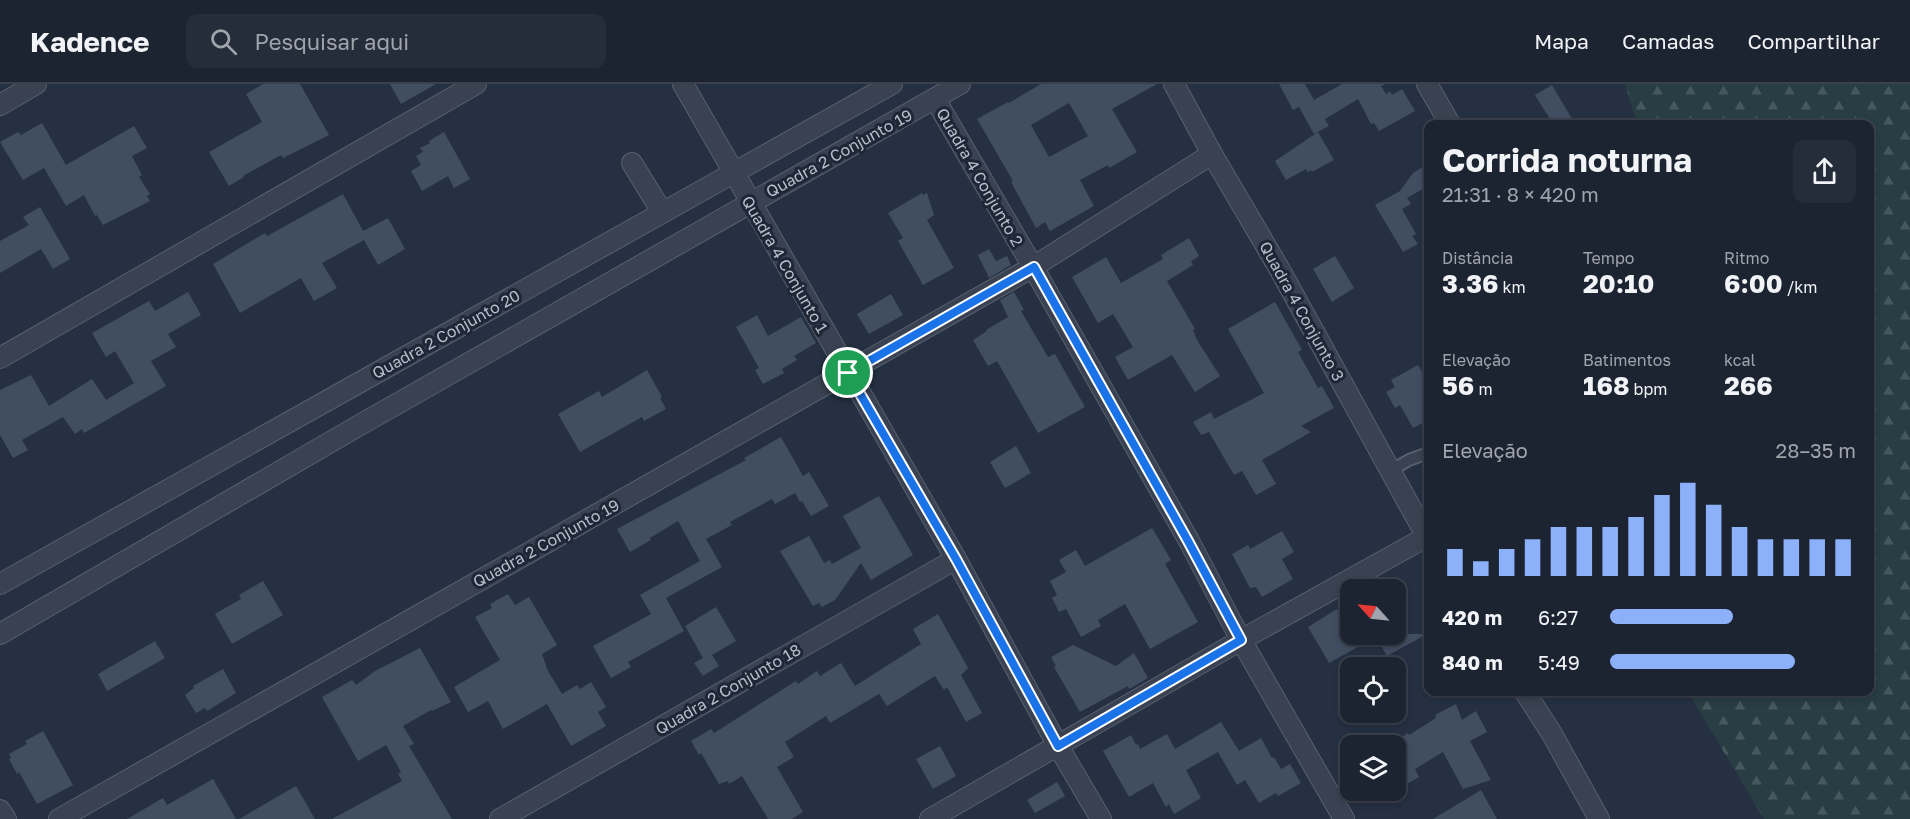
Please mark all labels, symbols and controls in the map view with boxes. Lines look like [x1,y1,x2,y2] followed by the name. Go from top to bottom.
[186,14,606,68] search box
[30,25,150,58] text: Kadence
[207,25,240,58] icon: search
[255,28,409,55] text: Pesquisar aqui
[1534,28,1589,54] text: Mapa
[1622,28,1714,54] text: Camadas
[1747,28,1880,54] text: Compartilhar
[762,104,916,202] street label: Quadra 2 Conjunto 19
[932,104,1028,250] street label: Quadra 4 Conjunto 2
[1442,140,1692,179] text: Corrida noturna
[1793,140,1856,203] button: share
[1442,182,1599,206] text: 21:31 · 8 × 420 m
[738,192,833,336] street label: Quadra 4 Conjunto 1
[1255,238,1349,384] street label: Quadra 4 Conjunto 3
[1442,248,1513,268] text: Distância
[1583,248,1634,268] text: Tempo
[1724,248,1769,268] text: Ritmo
[1442,268,1499,299] text: 3.36
[1583,268,1654,299] text: 20:10
[1724,268,1783,299] text: 6:00
[1499,277,1526,297] text: km
[1783,277,1818,297] text: /km
[369,285,523,383] street label: Quadra 2 Conjunto 20
[822,347,873,398] pin
[1442,350,1511,370] text: Elevação
[1583,350,1671,370] text: Batimentos
[1724,350,1756,370] text: kcal
[831,356,864,389] icon: arrive
[1442,370,1474,401] text: 56
[1583,370,1630,401] text: 168
[1724,370,1773,401] text: 266
[1474,379,1493,399] text: m
[1630,379,1667,399] text: bpm
[1442,438,1528,462] text: Elevação
[1776,438,1856,462] text: 28–35 m
[469,494,623,592] street label: Quadra 2 Conjunto 19
[1340,579,1406,645] north arrow
[1340,579,1406,801] map controls
[1442,605,1502,629] text: 420 m
[1538,605,1578,629] text: 6:27
[652,639,804,739] street label: Quadra 2 Conjunto 18
[1442,650,1503,674] text: 840 m
[1538,650,1580,674] text: 5:49
[1340,657,1406,723] button: locate
[1340,735,1406,801] button: layers

